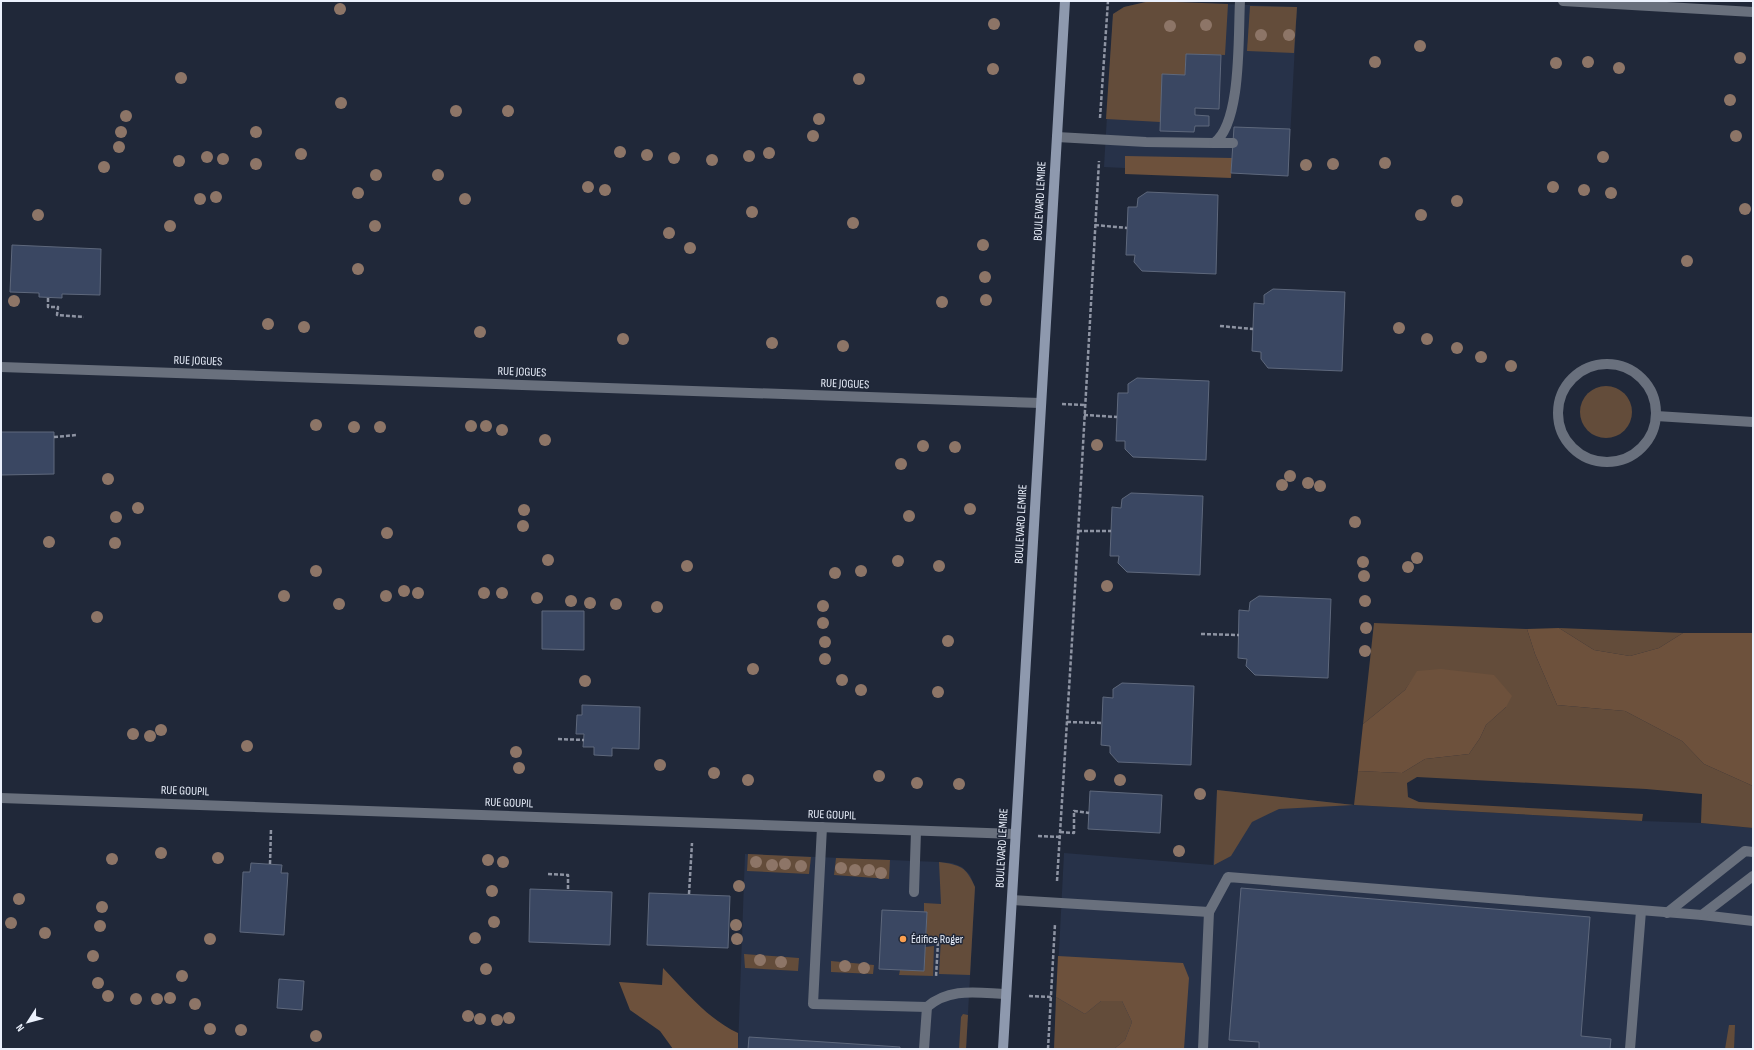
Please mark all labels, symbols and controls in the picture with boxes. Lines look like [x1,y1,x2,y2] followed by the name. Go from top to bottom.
[1030,161,1050,241] street label: BOULEVARD LEMIRE
[173,353,223,369] street label: RUE JOGUES
[497,364,547,380] street label: RUE JOGUES
[820,376,870,392] street label: RUE JOGUES
[1011,484,1031,564] street label: BOULEVARD LEMIRE
[161,783,210,799] street label: RUE GOUPIL
[485,795,534,811] street label: RUE GOUPIL
[808,807,857,823] street label: RUE GOUPIL
[992,808,1012,888] street label: BOULEVARD LEMIRE
[911,932,964,947] place label: Édifice Roger
[898,934,908,944] marker: Édifice Roger
[8,1002,48,1042] north arrow
[13,1021,27,1034] text: N

